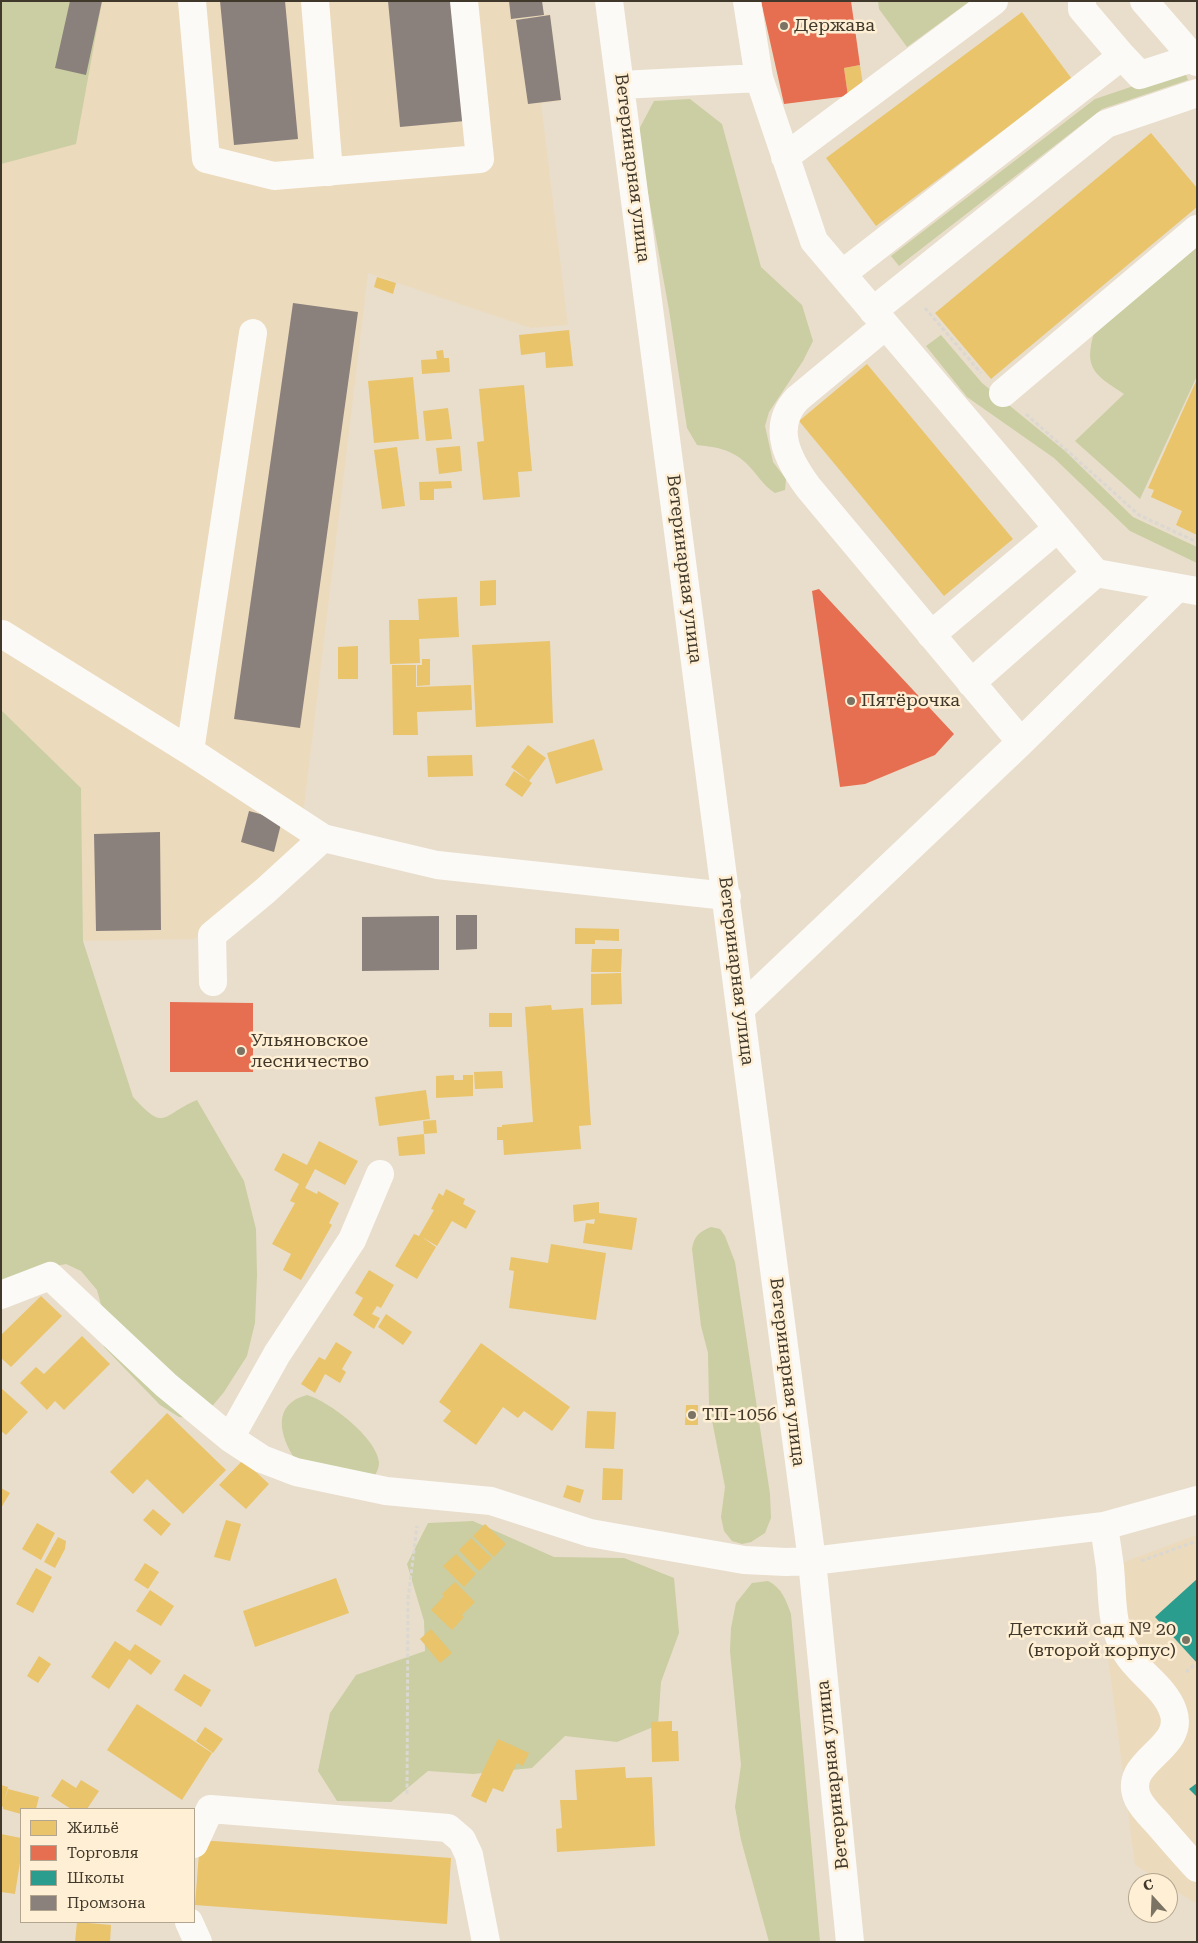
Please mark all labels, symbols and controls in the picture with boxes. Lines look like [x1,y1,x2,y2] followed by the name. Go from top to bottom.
[794,15,875,37] place label: Держава
[778,20,790,32] marker: Держава
[610,72,654,264] street label: Ветеринарная улица
[662,473,706,665] street label: Ветеринарная улица
[861,690,960,712] place label: Пятёрочка
[845,695,857,707] marker: Пятёрочка
[714,875,758,1067] street label: Ветеринарная улица
[251,1030,369,1072] place label: Ульяновское лесничество
[235,1045,247,1057] marker: Ульяновское лесничество
[765,1276,809,1468] street label: Ветеринарная улица
[702,1404,777,1426] place label: ТП-1056
[686,1409,698,1421] marker: ТП-1056
[1008,1619,1176,1662] place label: Детский сад № 20 (второй корпус)
[1180,1634,1192,1646] marker: Детский сад № 20 (второй корпус)
[812,1679,854,1871] street label: Ветеринарная улица
[20,1808,195,1923] legend
[67,1819,119,1837] text: Жильё
[67,1844,138,1862] text: Торговля
[67,1869,124,1887] text: Школы
[1128,1873,1178,1923] north arrow
[1141,1876,1156,1894] text: С
[67,1894,145,1912] text: Промзона

